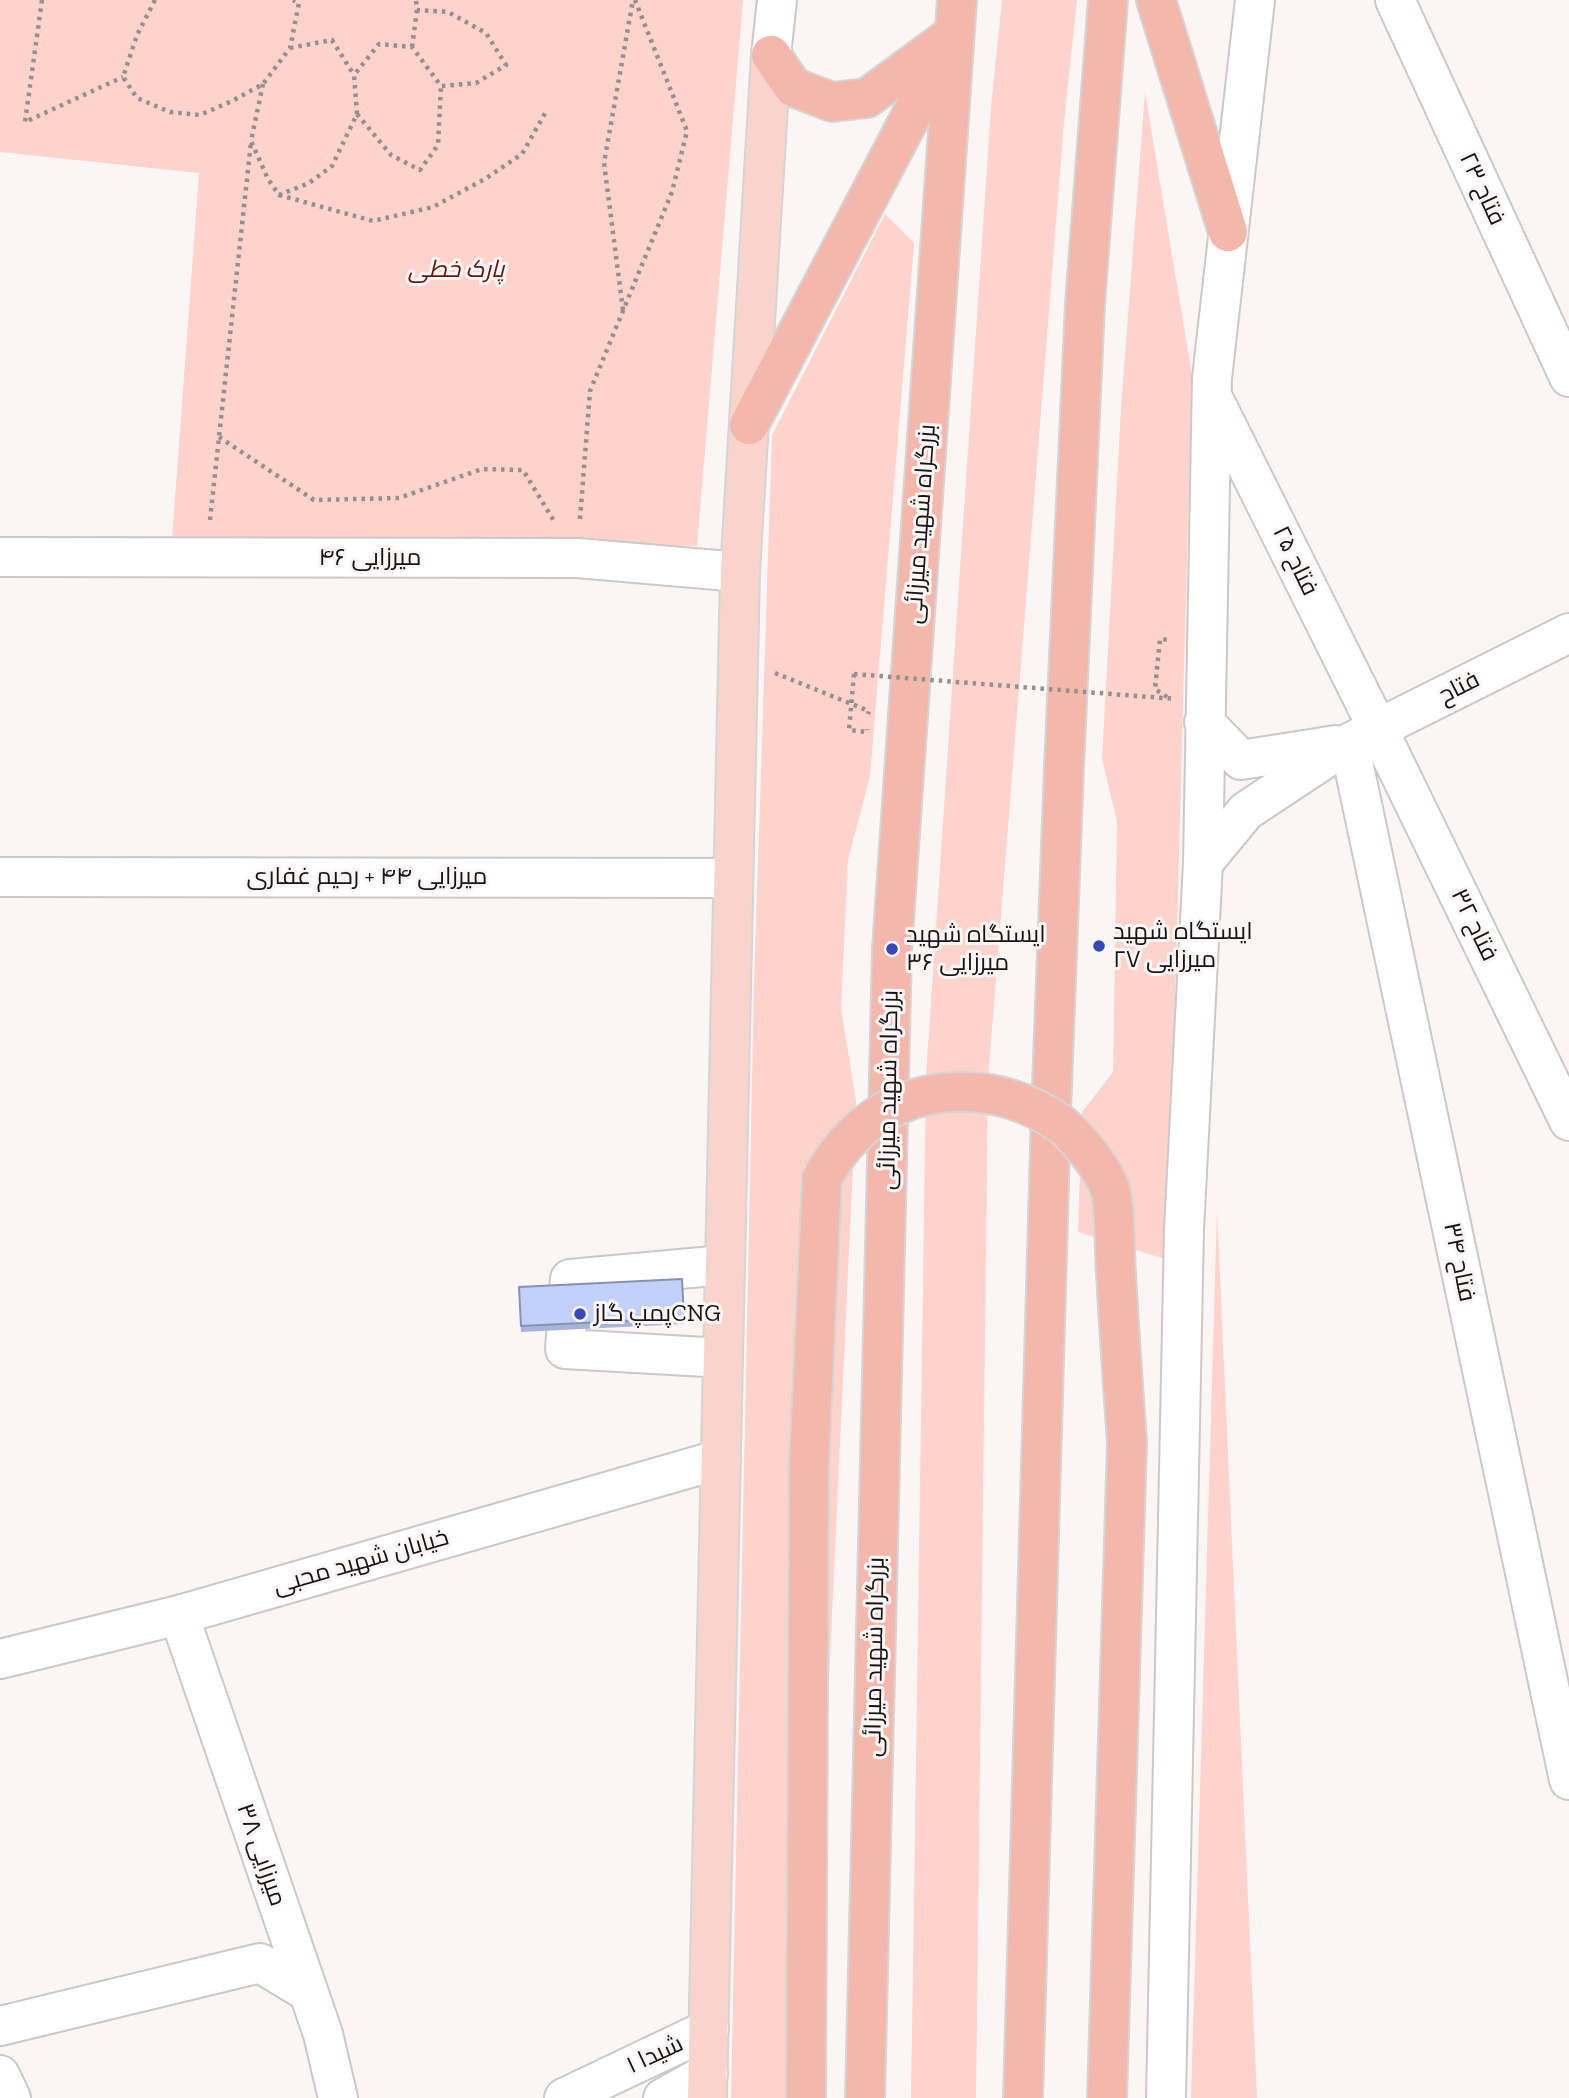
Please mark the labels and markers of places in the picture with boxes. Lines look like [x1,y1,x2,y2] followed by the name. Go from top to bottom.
[1113,918,1253,974] place label: ایستگاه شهید میرزایی ۲۷
[906,921,1046,977] place label: ایستگاه شهید میرزایی ۳۶
[1091,938,1107,954] marker: ایستگاه شهید میرزایی ۲۷
[884,941,900,957] marker: ایستگاه شهید میرزایی ۳۶
[594,1300,721,1328] place label: پمپ گازCNG
[572,1306,588,1322] marker: پمپ گازCNG

